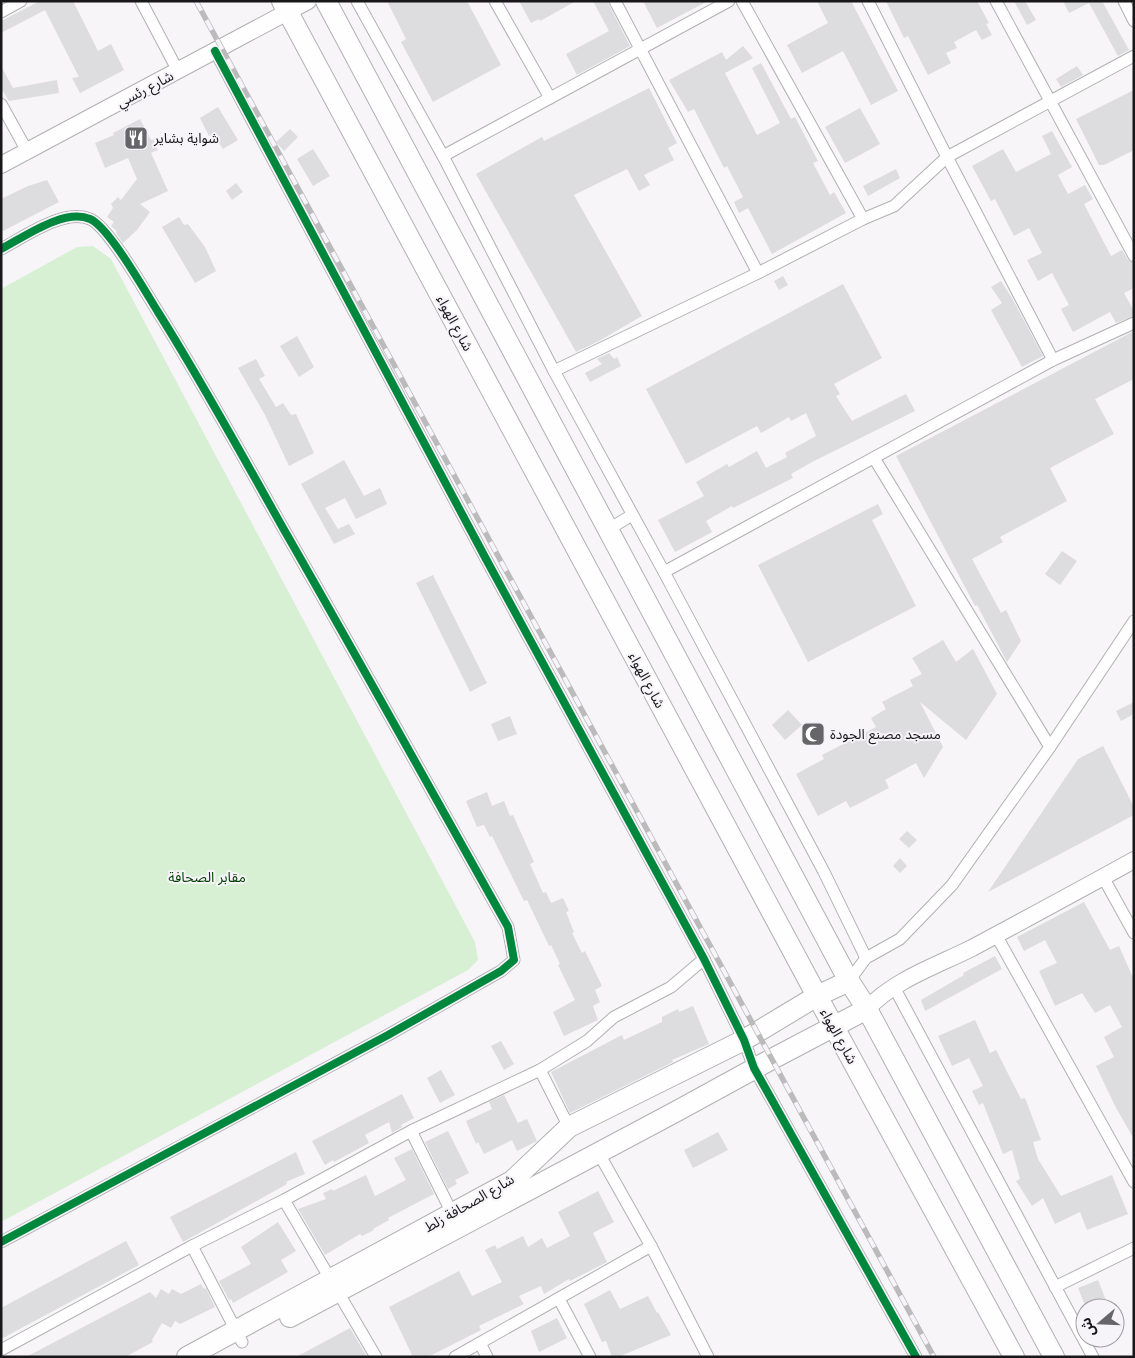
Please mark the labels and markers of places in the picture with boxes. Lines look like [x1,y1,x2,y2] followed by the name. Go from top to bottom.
[123,125,149,151] restaurant icon: شواية بشاير
[153,129,219,147] place label: شواية بشاير
[800,721,826,747] mosque icon: مسجد مصنع الجودة
[830,725,941,745] place label: مسجد مصنع الجودة

